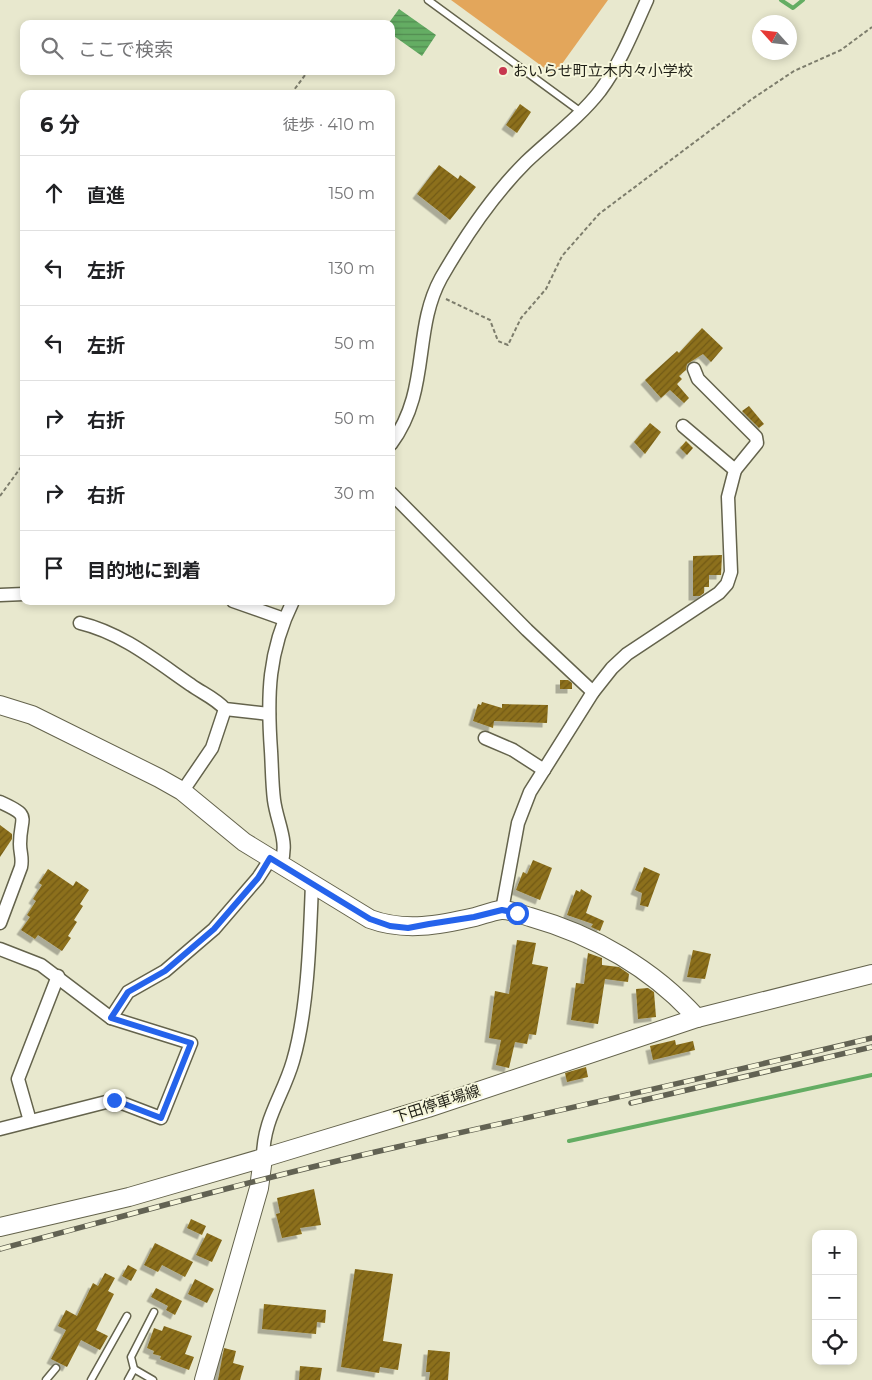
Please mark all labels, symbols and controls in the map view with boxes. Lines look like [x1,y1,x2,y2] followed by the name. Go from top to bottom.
[752,15,797,60] north arrow
[20,20,395,75] search box
[38,34,66,62] icon: search
[78,38,173,61] text: ここで検索
[513,61,693,80] place label: おいらせ町立木内々小学校
[497,65,509,77] marker: おいらせ町立木内々小学校
[40,112,80,137] text: 6 分
[283,115,375,134] text: 徒歩 · 410 m
[40,179,68,207] icon: ahead
[87,184,125,207] text: 直進
[328,184,375,203] text: 150 m
[40,254,68,282] icon: left
[87,259,125,282] text: 左折
[328,259,375,278] text: 130 m
[40,329,68,357] icon: left
[87,334,125,357] text: 左折
[334,334,375,353] text: 50 m
[40,404,68,432] icon: right
[87,409,125,432] text: 右折
[334,409,375,428] text: 50 m
[40,479,68,507] icon: right
[87,484,125,507] text: 右折
[334,484,375,503] text: 30 m
[40,554,68,582] icon: arrive
[87,559,201,582] text: 目的地に到着
[506,902,529,925] route start
[391,1081,483,1126] street label: 下田停車場線
[103,1089,126,1112] route end
[812,1230,857,1365] map controls
[812,1230,857,1275] button: +
[812,1275,857,1320] button: −
[812,1320,857,1365] button: locate

